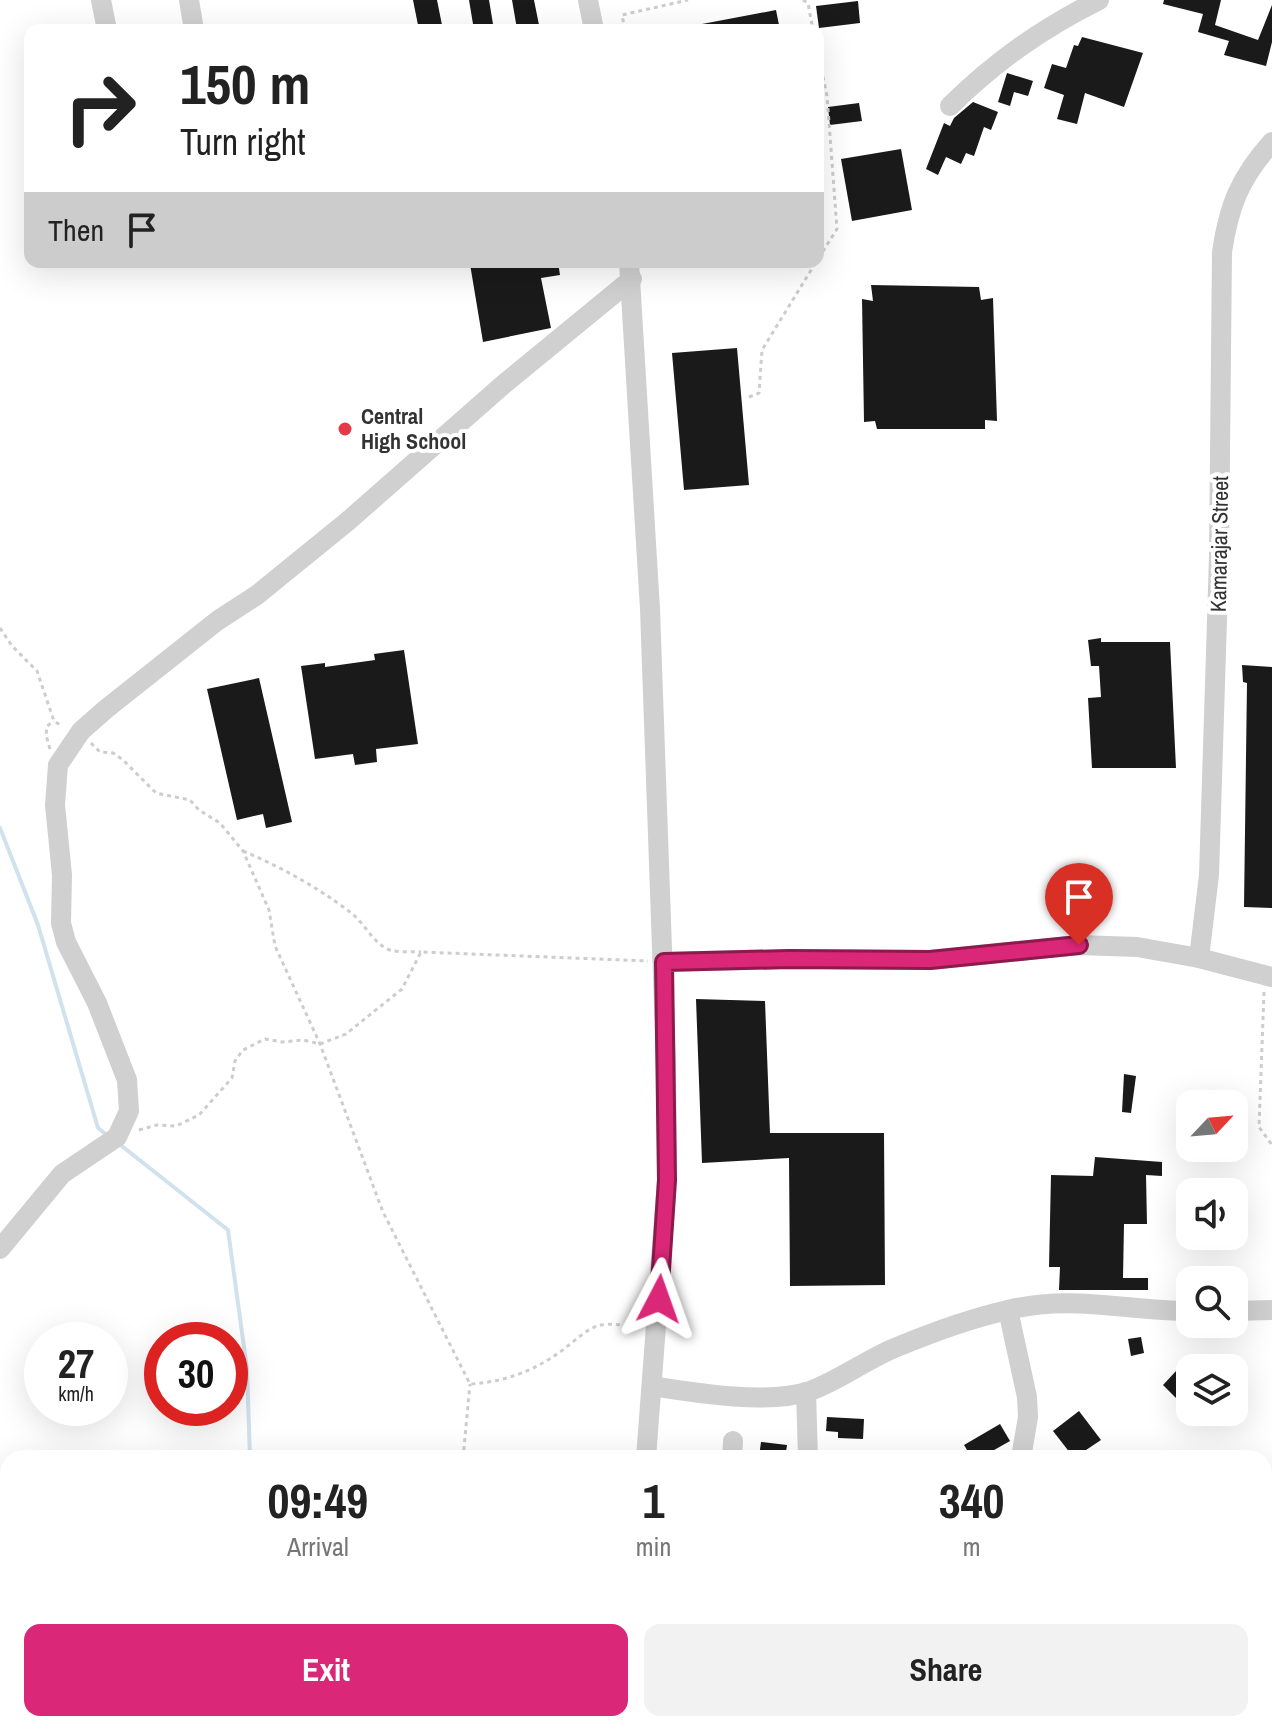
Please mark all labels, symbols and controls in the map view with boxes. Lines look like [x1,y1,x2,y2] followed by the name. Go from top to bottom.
[180,46,310,121] text: 150 m
[48,56,152,160] icon: right
[180,118,305,166] text: Turn right
[120,208,164,252] icon: arrive
[48,210,104,250] text: Then
[361,401,466,456] place label: Central High School
[336,420,354,438] marker: Central High School
[1203,476,1235,612] street label: Kamarajar Street
[1045,863,1113,945] pin
[1057,875,1101,919] icon: arrive
[1176,1090,1248,1162] north arrow
[1176,1090,1248,1426] map controls
[1176,1178,1248,1250] button: sound
[617,1257,701,1341] position arrow
[1176,1266,1248,1338] button: search
[144,1322,248,1426] speed limit sign: 30
[58,1337,94,1390] text: 27
[1176,1354,1248,1426] button: layers
[58,1380,94,1407] text: km/h
[268,1468,368,1533] text: 09:49
[643,1468,664,1533] text: 1
[939,1468,1004,1533] text: 340
[287,1529,349,1564] text: Arrival
[636,1529,671,1564] text: min
[963,1529,981,1564] text: m
[24,1624,628,1716] button: Exit
[644,1624,1248,1716] button: Share

